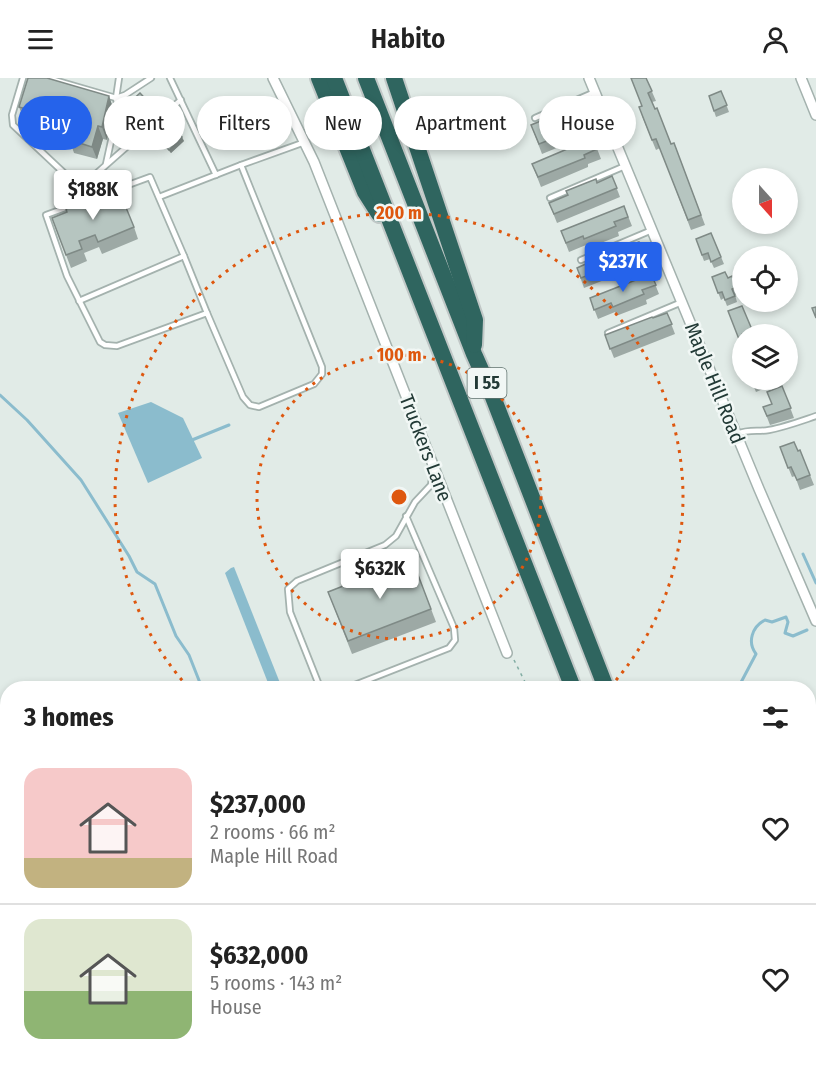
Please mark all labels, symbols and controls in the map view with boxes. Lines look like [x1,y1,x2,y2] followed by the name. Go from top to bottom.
[24,23,57,56] icon: menu
[371,23,445,55] text: Habito
[759,23,792,56] icon: person
[18,96,92,150] chip: Buy
[104,96,185,150] chip: Rent
[197,96,292,150] chip: Filters
[304,96,382,150] chip: New
[394,96,527,150] chip: Apartment
[539,96,636,150] chip: House
[732,168,798,234] north arrow
[732,168,798,390] map controls
[51,170,135,221] pin: $188K
[68,177,118,201] text: $188K
[375,202,422,224] text: 200 m
[581,242,665,293] pin: $237K
[732,246,798,312] button: locate
[599,249,647,273] text: $237K
[680,319,750,447] street label: Maple Hill Road
[732,324,798,390] button: layers
[377,344,421,366] text: 100 m
[468,368,506,398] road number: I 55
[395,391,457,505] street label: Truckers Lane
[389,487,409,507] centre of rings
[338,549,422,600] pin: $632K
[355,556,405,580] text: $632K
[759,701,792,734] icon: filters
[24,702,114,733] text: 3 homes
[210,789,306,820] text: $237,000
[72,792,144,864] icon: home
[759,812,792,845] icon: heart
[210,820,336,844] text: 2 rooms · 66 m²
[210,844,338,868] text: Maple Hill Road
[210,940,309,971] text: $632,000
[72,943,144,1015] icon: home
[759,963,792,996] icon: heart
[210,971,342,995] text: 5 rooms · 143 m²
[210,995,262,1019] text: House

